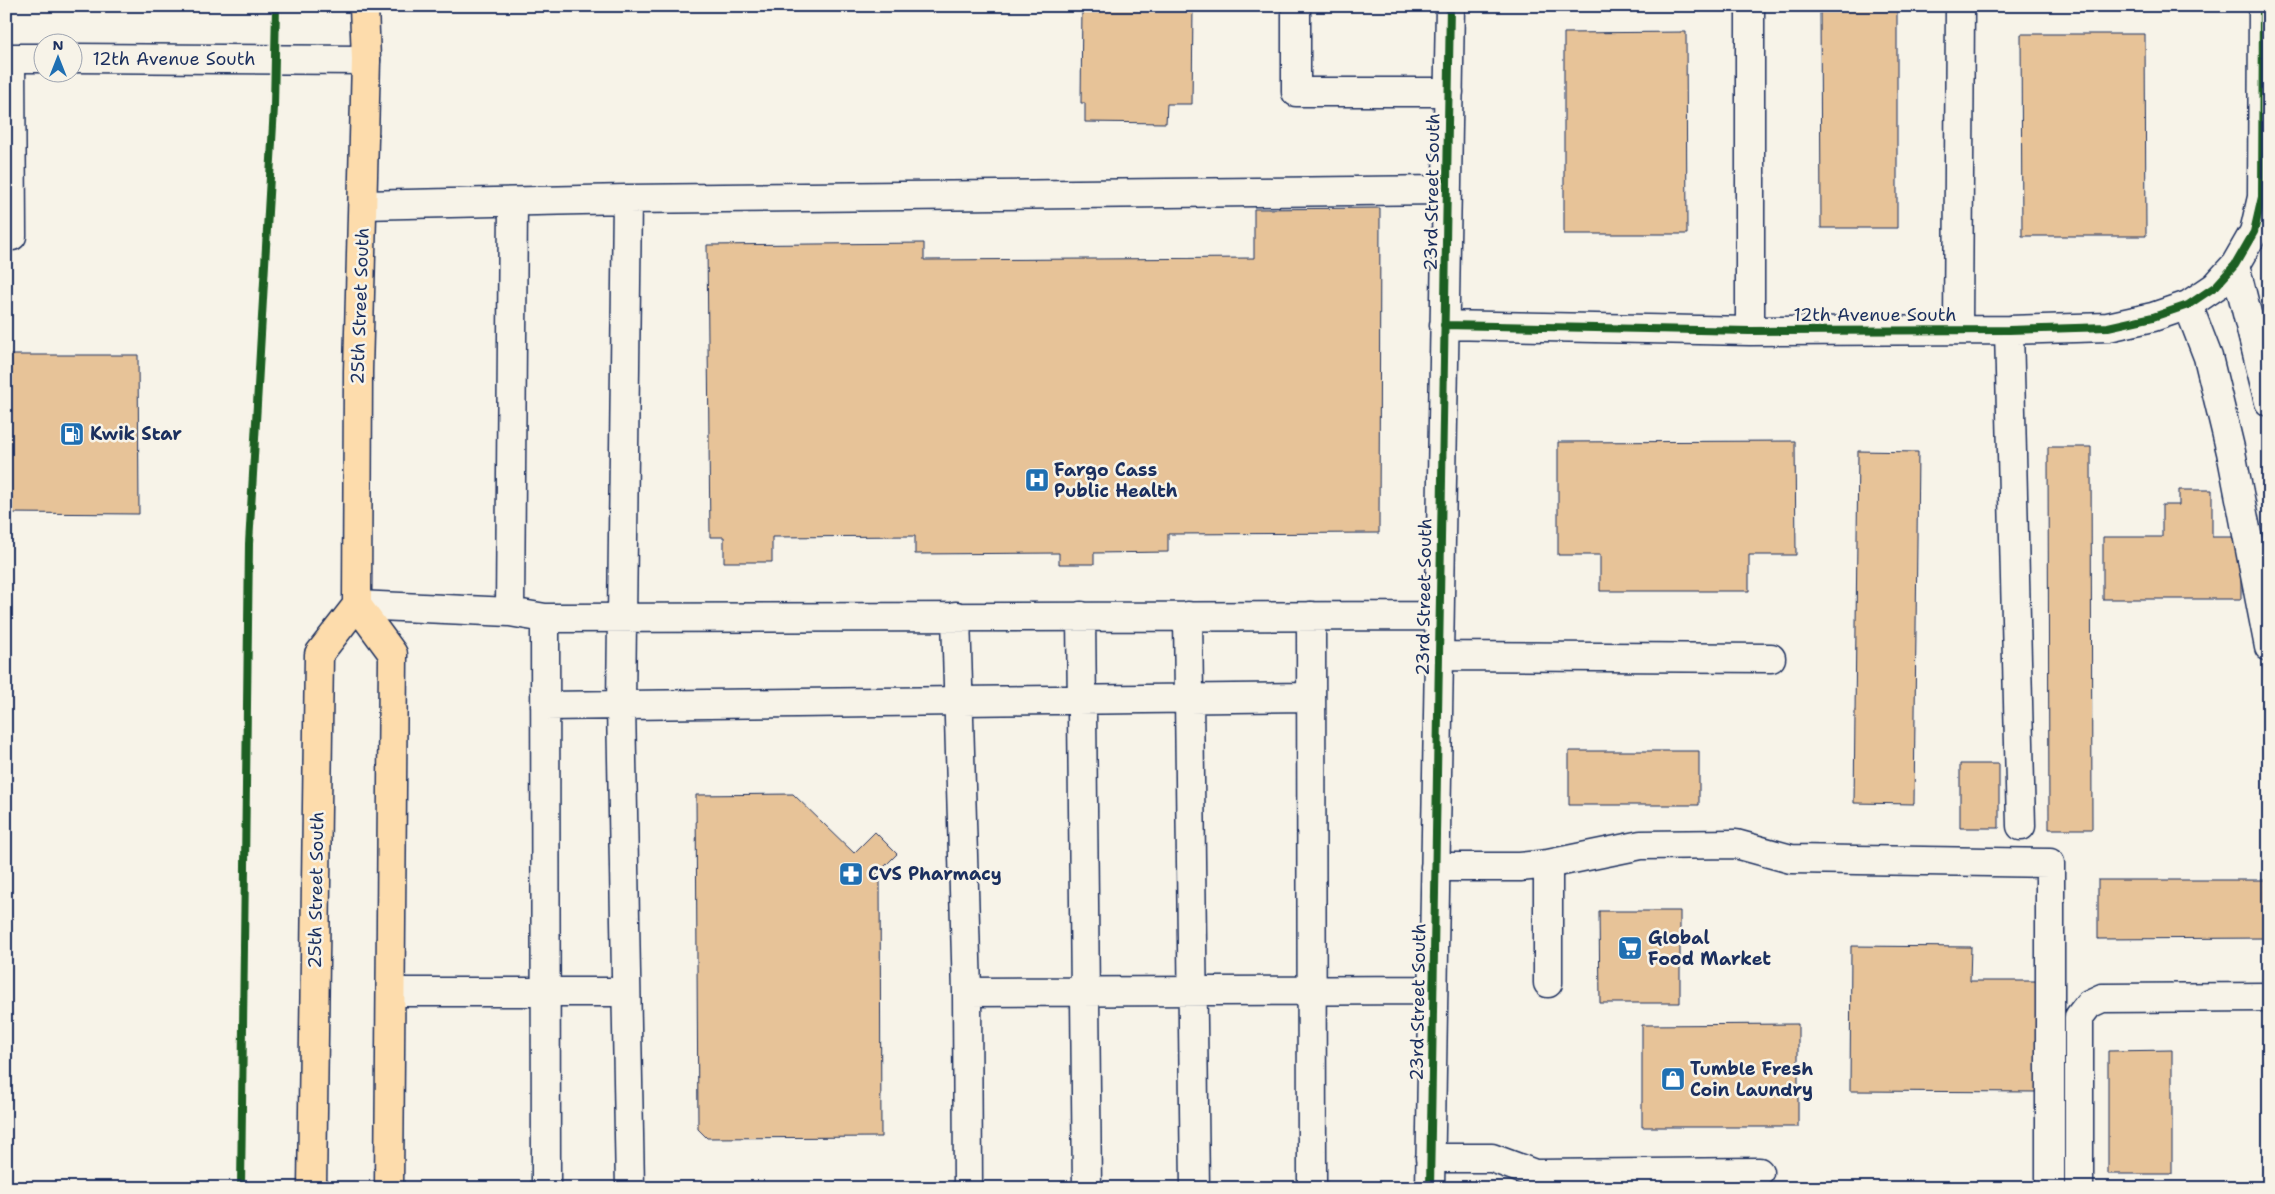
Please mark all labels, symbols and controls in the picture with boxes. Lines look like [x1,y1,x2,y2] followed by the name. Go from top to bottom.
[32,32,82,82] north arrow
[52,36,64,54] text: N
[92,47,256,71] street label: 12th Avenue South
[1419,113,1445,271] street label: 23rd Street South
[345,227,375,385] street label: 25th Street South
[1793,303,1957,327] street label: 12th Avenue South
[59,421,85,447] fuel station icon: Kwik Star
[90,422,182,446] place label: Kwik Star
[1054,458,1178,503] place label: Fargo Cass Public Health
[1024,467,1050,493] hospital icon: Fargo Cass Public Health
[1411,518,1437,676] street label: 23rd Street South
[303,811,329,969] street label: 25th Street South
[838,861,864,887] pharmacy icon: CVS Pharmacy
[868,862,1002,886] place label: CVS Pharmacy
[1405,923,1431,1081] street label: 23rd Street South
[1648,926,1771,971] place label: Global Food Market
[1617,935,1643,961] supermarket icon: Global Food Market
[1690,1057,1813,1102] place label: Tumble Fresh Coin Laundry
[1660,1066,1686,1092] shop icon: Tumble Fresh Coin Laundry

